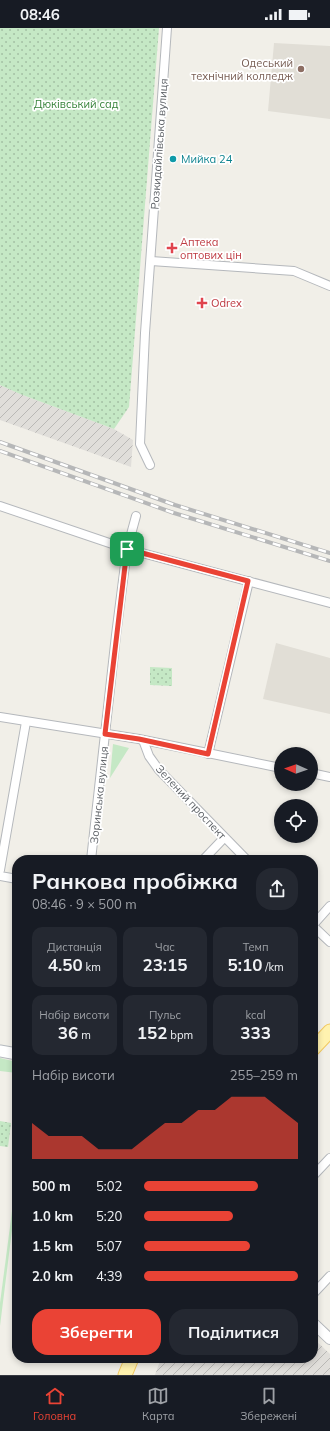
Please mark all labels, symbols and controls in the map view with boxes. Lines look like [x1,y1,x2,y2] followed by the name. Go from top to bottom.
[20,5,60,24] text: 08:46
[191,56,293,83] place label: Одеський технічний колледж
[296,64,306,74] marker: Одеський технічний колледж
[147,78,171,210] street label: Розкидайлівська вулиця
[34,97,119,111] park label: Дюківський сад
[181,152,233,166] place label: Мийка 24
[168,154,178,164] marker: Мийка 24
[180,235,242,262] place label: Аптека оптових цін
[167,243,177,253] marker: Аптека оптових цін
[211,296,242,310] place label: Odrex
[196,297,208,309] marker: Odrex
[110,532,144,566] pin
[116,538,138,560] icon: arrive
[87,746,111,844] street label: Зоринська вулиця
[274,747,318,791] north arrow
[274,747,318,843] map controls
[153,762,229,842] street label: Зелений проспект
[274,799,318,843] button: locate
[32,867,238,895] text: Ранкова пробіжка
[256,868,298,910] button: share
[32,896,137,912] text: 08:46 · 9 × 500 m
[47,940,102,954] text: Дистанція
[155,940,175,954] text: Час
[243,940,269,954] text: Темп
[48,954,83,975] text: 4.50
[142,954,188,975] text: 23:15
[228,954,262,975] text: 5:10
[83,960,101,974] text: km
[262,960,284,974] text: /km
[39,1008,109,1022] text: Набір висоти
[149,1008,181,1022] text: Пульс
[246,1008,266,1022] text: kcal
[58,1022,78,1043] text: 36
[137,1022,167,1043] text: 152
[240,1022,271,1043] text: 333
[78,1028,91,1042] text: m
[167,1028,193,1042] text: bpm
[32,1067,115,1083] text: Набір висоти
[230,1067,298,1083] text: 255–259 m
[32,1178,71,1194] text: 500 m
[96,1178,122,1194] text: 5:02
[32,1208,73,1224] text: 1.0 km
[96,1208,122,1224] text: 5:20
[32,1238,73,1254] text: 1.5 km
[96,1238,122,1254] text: 5:07
[32,1268,73,1284] text: 2.0 km
[96,1268,122,1284] text: 4:39
[32,1309,161,1355] button: Зберегти
[169,1309,298,1355] button: Поділитися
[33,1385,76,1423] tab: Головна
[142,1385,174,1423] tab: Карта
[240,1385,297,1423] tab: Збережені

